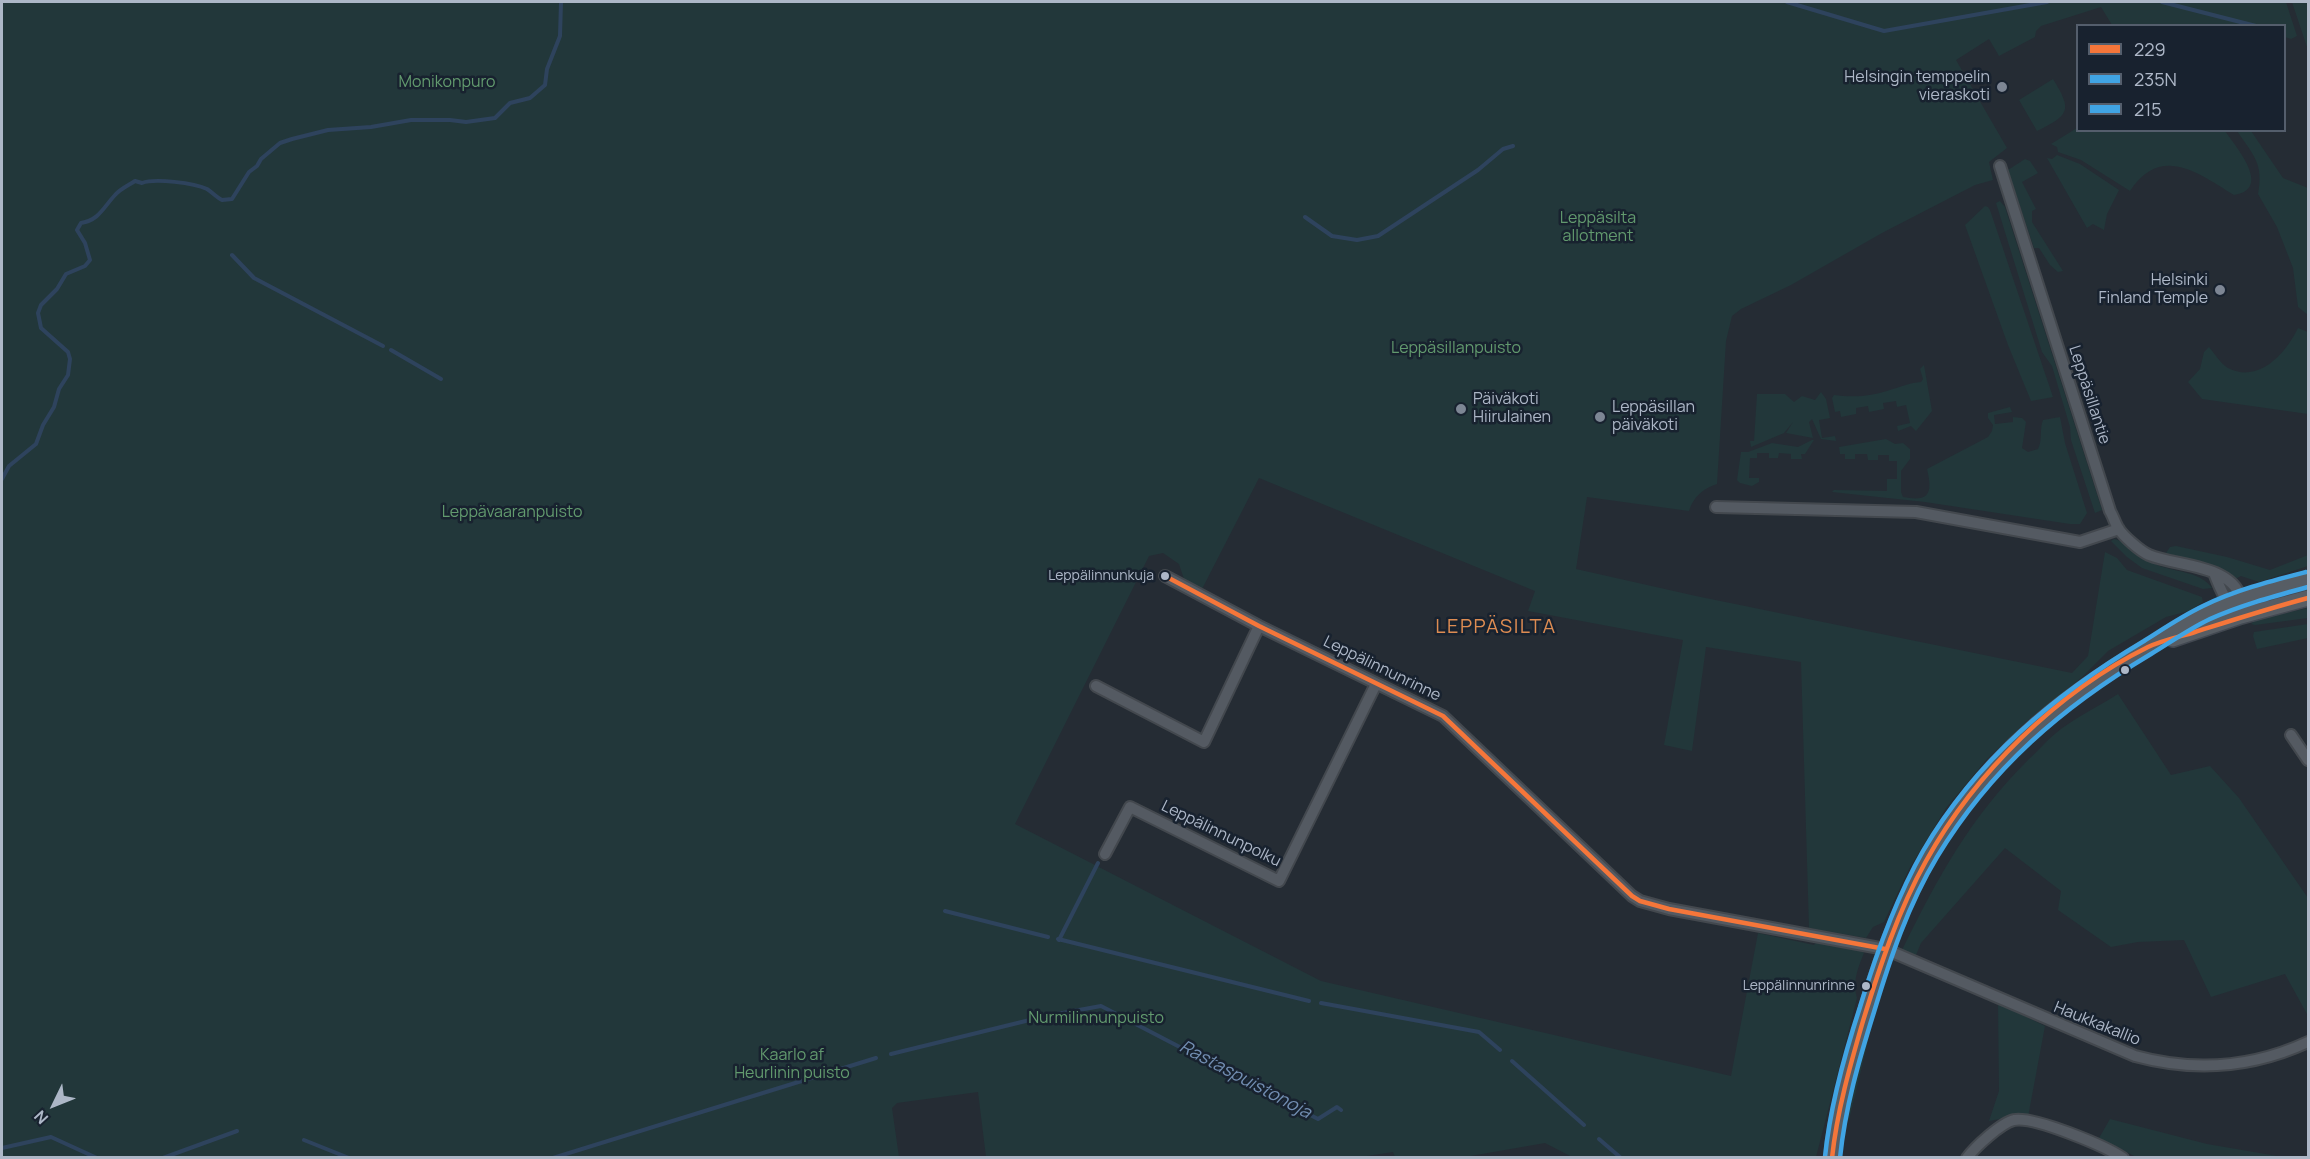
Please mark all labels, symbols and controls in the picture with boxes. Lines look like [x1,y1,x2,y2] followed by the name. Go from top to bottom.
[2076,24,2286,132] legend
[2134,37,2166,61] text: 229
[2134,67,2177,91] text: 235N
[1844,68,1990,106] place label: Helsingin temppelin vieraskoti
[399,73,495,93] park label: Monikonpuro
[1995,80,2009,94] marker: Helsingin temppelin vieraskoti
[2134,97,2162,121] text: 215
[1560,209,1636,247] park label: Leppäsilta allotment
[2098,271,2208,309] place label: Helsinki Finland Temple
[2213,283,2227,297] marker: Helsinki Finland Temple
[1391,339,1521,359] park label: Leppäsillanpuisto
[2064,343,2114,447] street label: Leppäsillantie
[1473,390,1551,428] place label: Päiväkoti Hiirulainen
[1612,398,1695,436] place label: Leppäsillan päiväkoti
[1454,402,1468,416] marker: Päiväkoti Hiirulainen
[1593,410,1607,424] marker: Leppäsillan päiväkoti
[442,503,582,523] park label: Leppävaaranpuisto
[1048,568,1154,584] place label: Leppälinnunkuja
[1159,570,1171,582] marker: Leppälinnunkuja
[1435,615,1557,639] district label: LEPPÄSILTA
[1320,632,1444,706] street label: Leppälinnunrinne
[2119,664,2131,676] unlabelled marker
[1158,797,1284,871] street label: Leppälinnunpolku
[1743,978,1855,994] place label: Leppälinnunrinne
[1860,980,1872,992] marker: Leppälinnunrinne
[2051,998,2143,1050] street label: Haukkakallio
[1028,1009,1164,1029] park label: Nurmilinnunpuisto
[1176,1036,1314,1124] water label: Rastaspuistonoja
[734,1046,850,1084] park label: Kaarlo af Heurlinin puisto
[24,1075,84,1135] north arrow
[29,1106,53,1129] text: N

